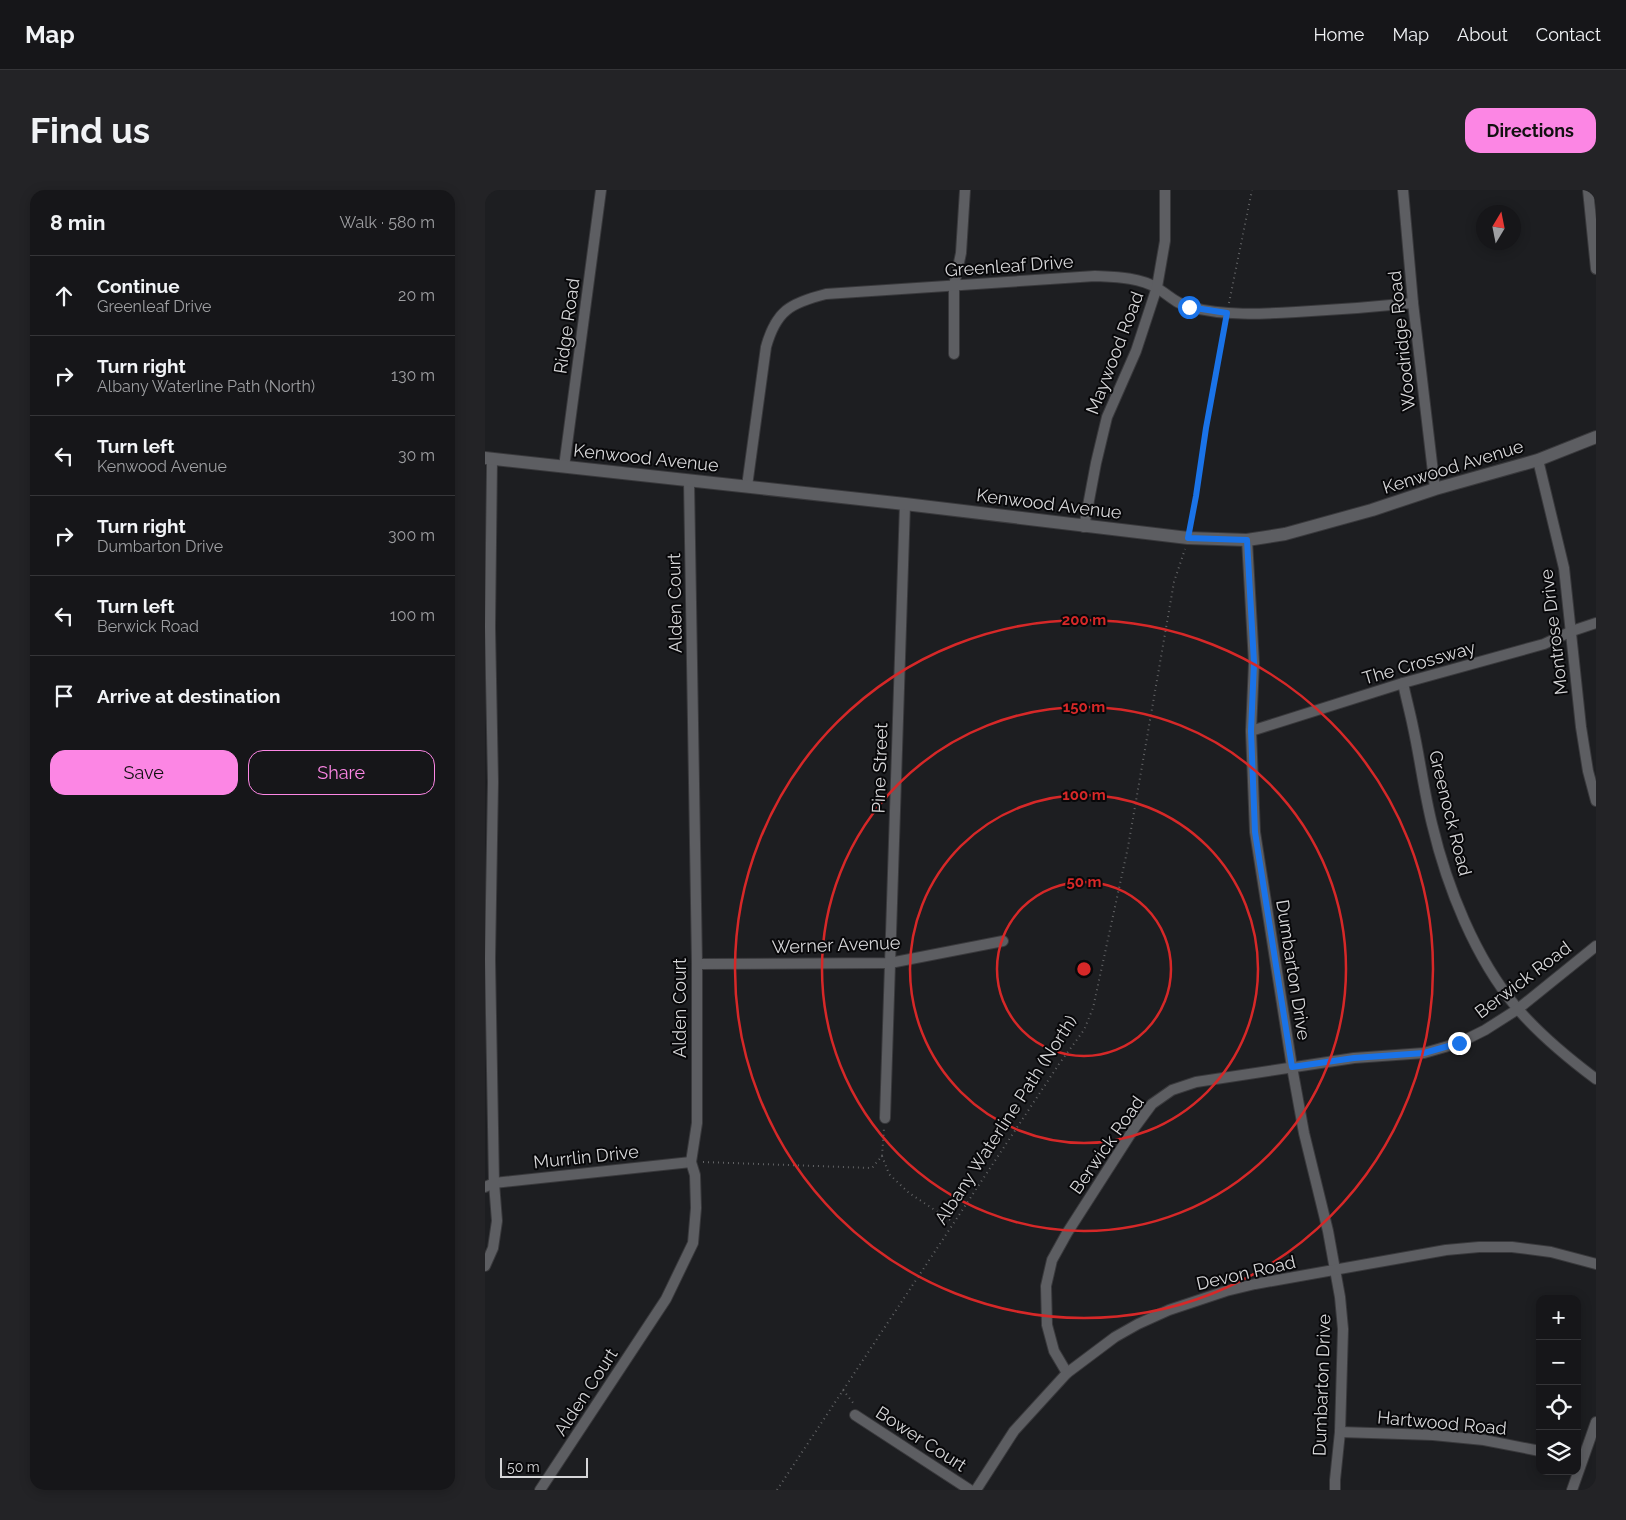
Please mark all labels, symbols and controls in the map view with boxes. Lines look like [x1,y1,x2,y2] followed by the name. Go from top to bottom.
[25,20,75,49] text: Map
[1313,24,1364,45] text: Home
[1392,24,1429,45] text: Map
[1457,24,1508,45] text: About
[1536,24,1601,45] text: Contact
[1465,108,1596,153] button: Directions
[30,110,150,151] text: Find us
[1476,205,1521,250] north arrow
[50,210,105,235] text: 8 min
[340,213,435,232] text: Walk · 580 m
[944,251,1074,280] street label: Greenleaf Drive
[1384,270,1419,412] street label: Woodridge Road
[97,275,180,297] text: Continue
[549,277,584,375] street label: Ridge Road
[50,282,78,310] icon: ahead
[398,286,435,305] text: 20 m
[1081,289,1148,417] street label: Maywood Road
[1178,296,1201,319] route start
[97,297,212,316] text: Greenleaf Drive
[97,355,186,377] text: Turn right
[50,362,78,390] icon: right
[391,366,435,385] text: 130 m
[97,377,315,396] text: Albany Waterline Path (North)
[97,435,174,457] text: Turn left
[1380,435,1526,498] street label: Kenwood Avenue
[572,439,720,476] street label: Kenwood Avenue
[50,442,78,470] icon: left
[398,446,435,465] text: 30 m
[97,457,227,476] text: Kenwood Avenue
[975,484,1123,523] street label: Kenwood Avenue
[97,515,186,537] text: Turn right
[50,522,78,550] icon: right
[388,526,435,545] text: 300 m
[97,537,223,556] text: Dumbarton Drive
[663,553,686,653] street label: Alden Court
[1535,568,1572,696] street label: Montrose Drive
[97,595,174,617] text: Turn left
[50,602,78,630] icon: left
[390,606,435,625] text: 100 m
[1062,611,1106,629] text: 200 m
[97,617,199,636] text: Berwick Road
[1360,636,1478,689] street label: The Crossway
[50,682,78,710] icon: arrive
[97,685,281,707] text: Arrive at destination
[1063,698,1105,716] text: 150 m
[867,722,892,814] street label: Pine Street
[1425,748,1476,878] street label: Greenock Road
[50,750,238,795] button: Save
[248,750,435,795] button: Share
[1062,786,1106,804] text: 100 m
[1066,873,1102,891] text: 50 m
[1272,898,1315,1042] street label: Dumbarton Drive
[771,932,901,957] street label: Werner Avenue
[1471,937,1575,1022] street label: Berwick Road
[669,958,690,1058] street label: Alden Court
[1075,960,1093,978] centre of rings
[930,1011,1081,1228] street label: Albany Waterline Path (North)
[1448,1032,1471,1055] route end
[1065,1092,1148,1198] street label: Berwick Road
[532,1140,640,1172] street label: Murrlin Drive
[1194,1251,1298,1294] street label: Devon Road
[1536,1295,1581,1475] map controls
[1536,1295,1581,1340] button: +
[1309,1313,1334,1456] street label: Dumbarton Drive
[1536,1340,1581,1385] button: −
[550,1344,622,1439] street label: Alden Court
[1536,1385,1581,1430] button: locate
[872,1402,971,1476] street label: Bower Court
[1376,1406,1508,1439] street label: Hartwood Road
[1536,1430,1581,1475] button: layers
[500,1455,587,1478] scale bar
[507,1459,540,1475] text: 50 m

